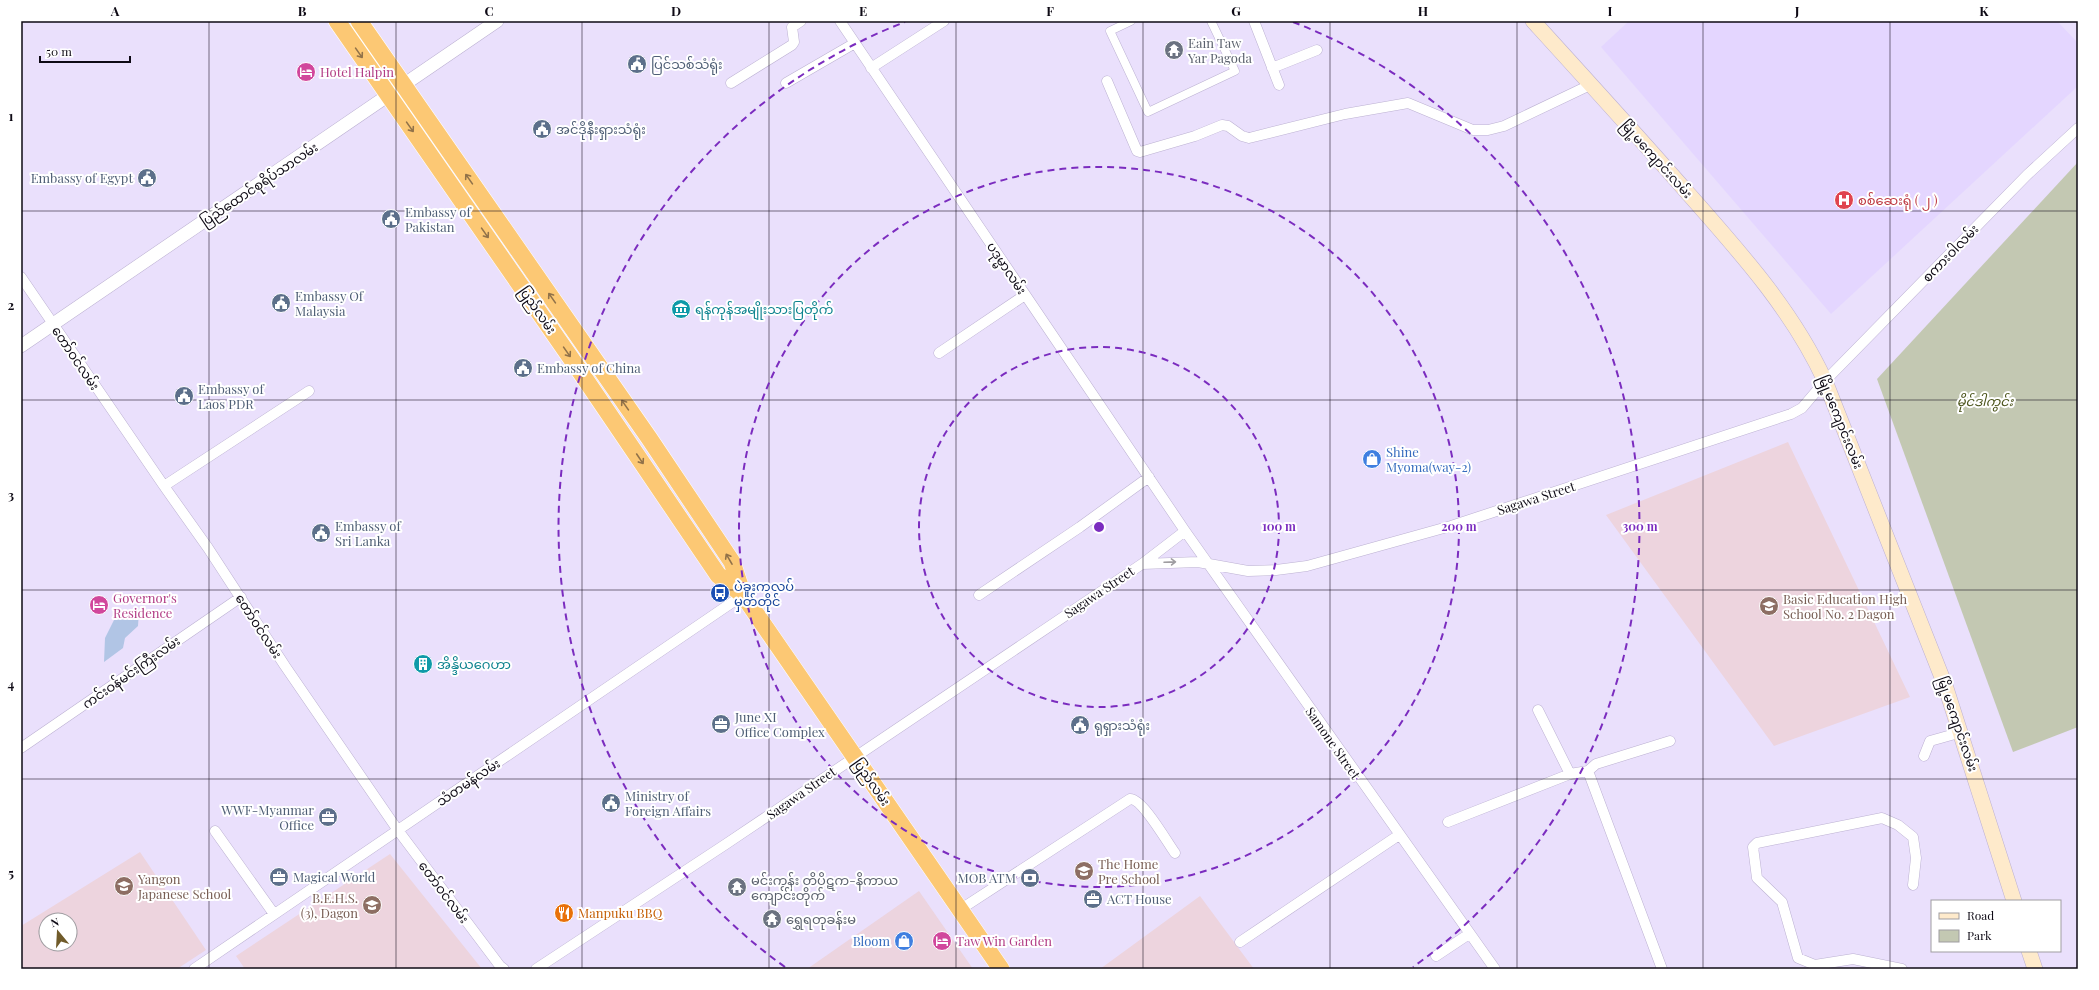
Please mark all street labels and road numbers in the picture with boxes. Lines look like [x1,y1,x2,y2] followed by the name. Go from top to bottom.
[1616,116,1697,203] street label: မြို့မကျောင်းလမ်း
[197,138,322,232] street label: ပြည်ထောင်စုရိပ်သာလမ်း
[1918,220,1981,285] street label: စကားဝါလမ်း
[981,238,1031,299] street label: ပဒုမ္မာလမ်း
[513,283,561,338] street label: ပြည်လမ်း
[49,322,104,393] street label: တော်ဝင်လမ်း
[1812,373,1868,472] street label: မြို့မကျောင်းလမ်း
[1495,477,1577,518] street label: Sagawa Street
[1060,562,1137,621] street label: Sagawa Street
[232,590,287,661] street label: တော်ဝင်လမ်း
[79,632,185,714] street label: ကင်းဝန်မင်းကြီးလမ်း
[1931,674,1983,775] street label: မြို့မကျောင်းလမ်း
[1302,703,1365,783] street label: Samone Street
[433,754,505,812] street label: သံတမန်လမ်း
[847,755,895,810] street label: ပြည်လမ်း
[763,762,839,823] street label: Sagawa Street
[415,857,473,926] street label: တော်ဝင်လမ်း

